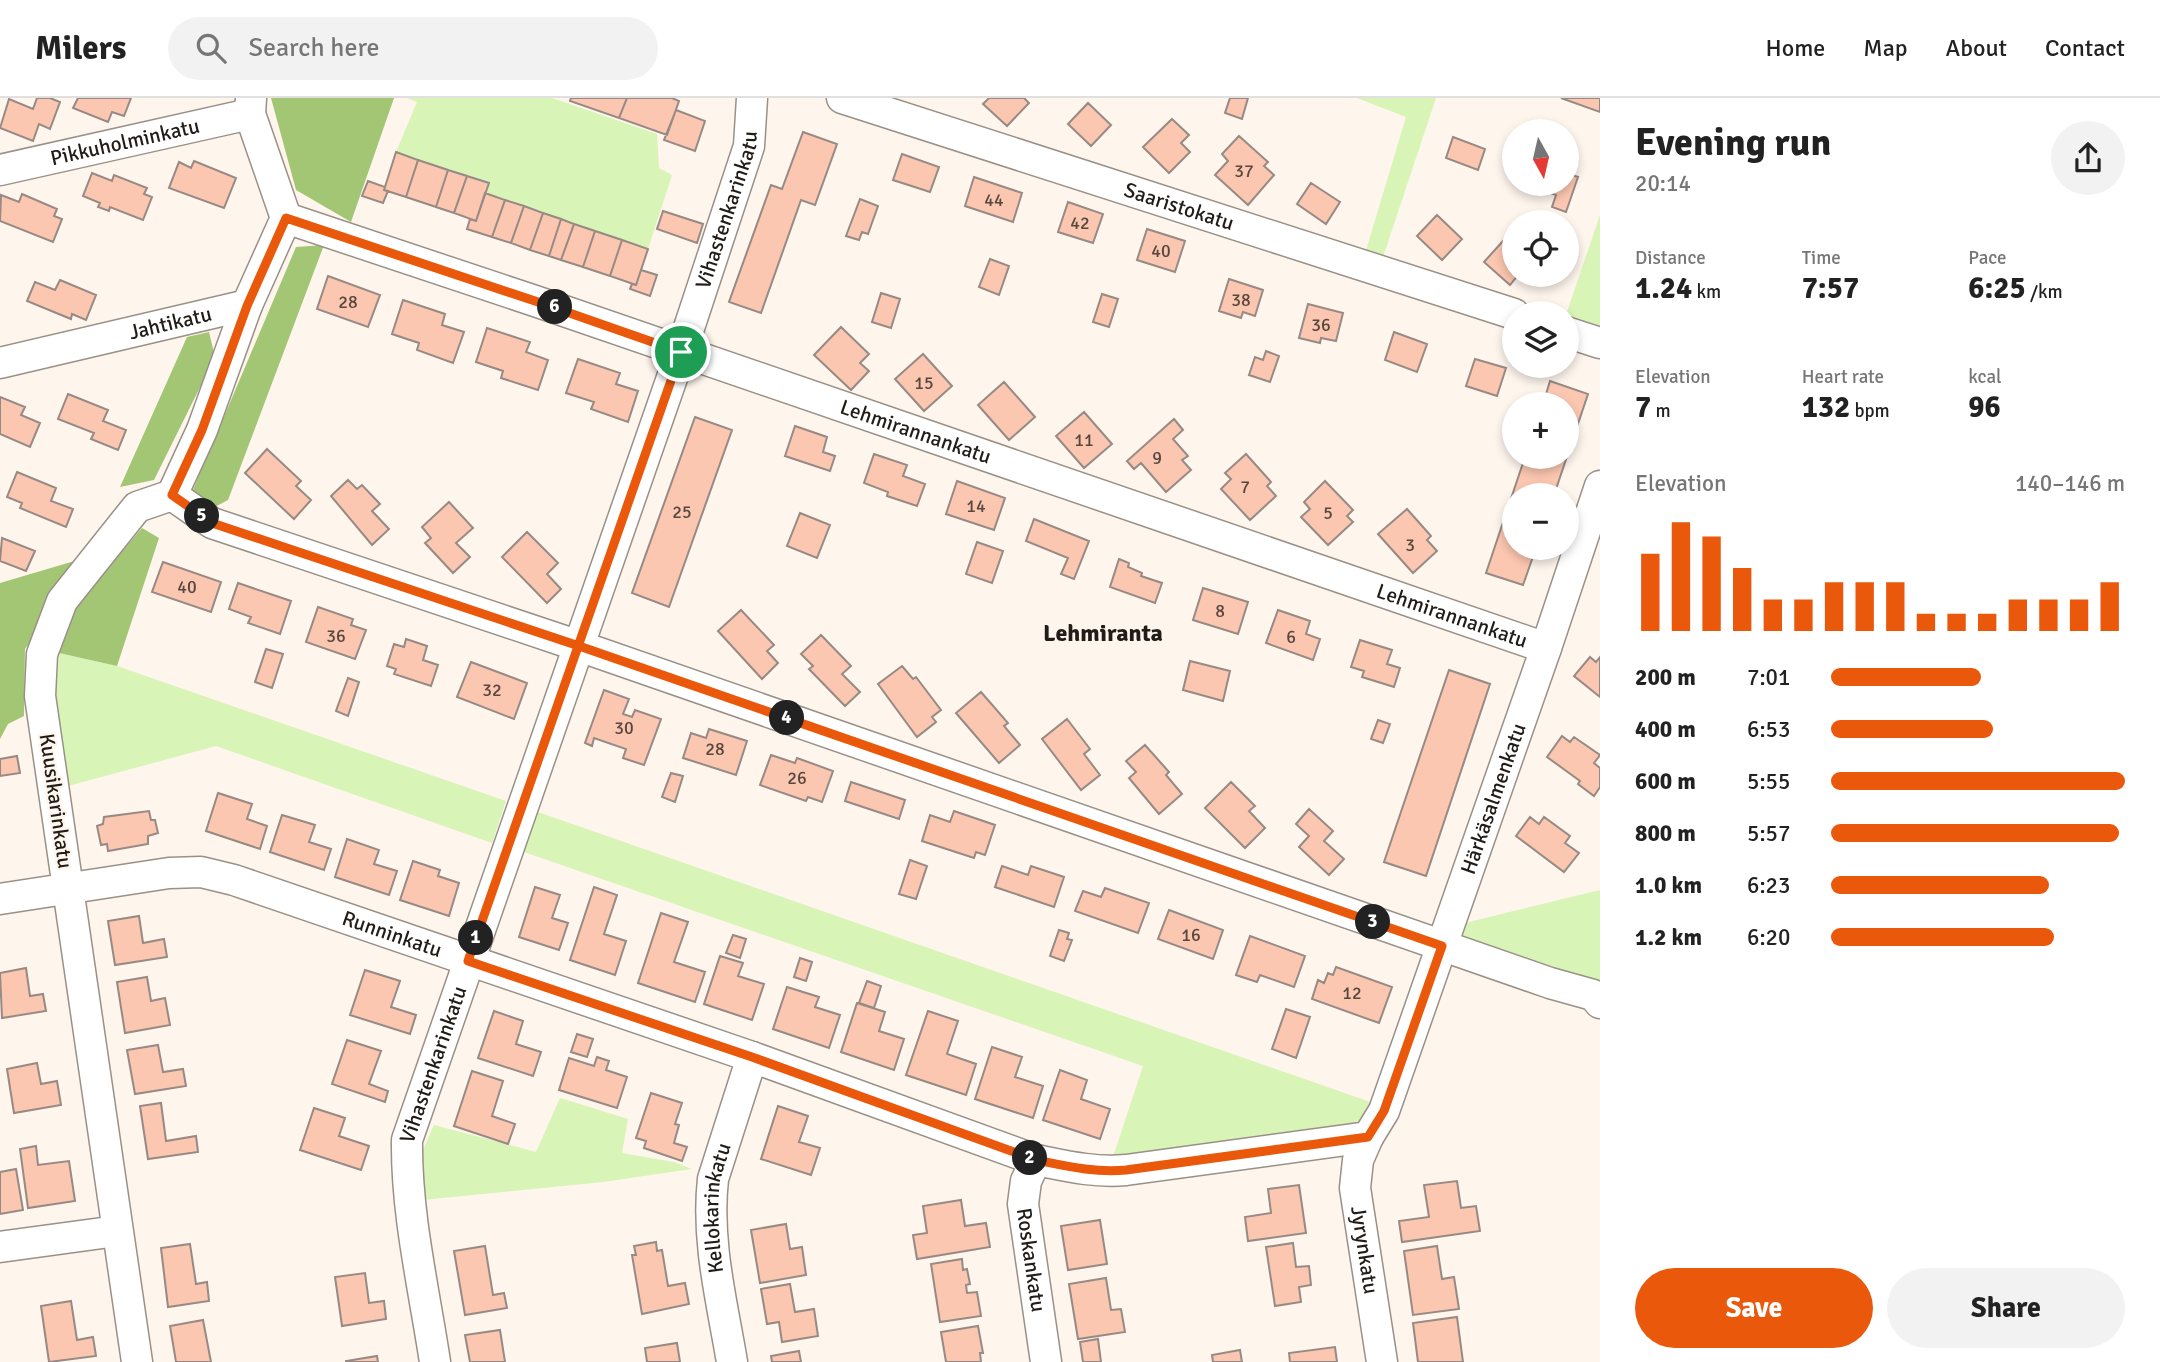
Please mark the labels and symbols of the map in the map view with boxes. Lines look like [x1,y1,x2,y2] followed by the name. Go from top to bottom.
[48,113,202,171] street label: Pikkuholminkatu
[1502,119,1578,196] north arrow
[690,130,763,292] street label: Vihastenkarinkatu
[1234,160,1254,182] house number: 37
[1121,177,1237,236] street label: Saaristokatu
[984,189,1004,211] house number: 44
[1070,212,1090,234] house number: 42
[1151,240,1171,262] house number: 40
[1231,289,1251,311] house number: 38
[538,290,572,325] pin: 6
[338,291,358,313] house number: 28
[126,301,214,345] street label: Jahtikatu
[1311,314,1331,336] house number: 36
[651,322,711,382] pin
[914,372,934,394] house number: 15
[837,394,995,470] street label: Lehmirannankatu
[1074,429,1094,451] house number: 11
[1152,447,1162,469] house number: 9
[1240,476,1250,498] house number: 7
[966,495,986,517] house number: 14
[184,498,220,534] pin: 5
[672,501,692,523] house number: 25
[1323,502,1333,524] house number: 5
[1405,534,1415,556] house number: 3
[177,576,197,598] house number: 40
[1373,578,1531,654] street label: Lehmirannankatu
[1215,600,1225,622] house number: 8
[1043,618,1163,648] district label: Lehmiranta
[326,625,346,647] house number: 36
[1286,626,1296,648] house number: 6
[482,679,502,701] house number: 32
[770,700,804,736] pin: 4
[614,717,634,739] house number: 30
[1455,720,1532,878] street label: Härkäsalmenkatu
[34,732,78,870] street label: Kuusikarinkatu
[705,738,725,760] house number: 28
[787,767,807,789] house number: 26
[1356,904,1390,940] pin: 3
[339,905,445,963] street label: Runninkatu
[458,920,494,956] pin: 1
[1181,924,1201,946] house number: 16
[1342,982,1362,1004] house number: 12
[394,983,473,1146] street label: Vihastenkarinkatu
[698,1140,737,1275] street label: Kellokarinkatu
[1012,1140,1048,1176] pin: 2
[1345,1204,1384,1296] street label: Jyrynkatu
[1011,1206,1052,1314] street label: Roskankatu

